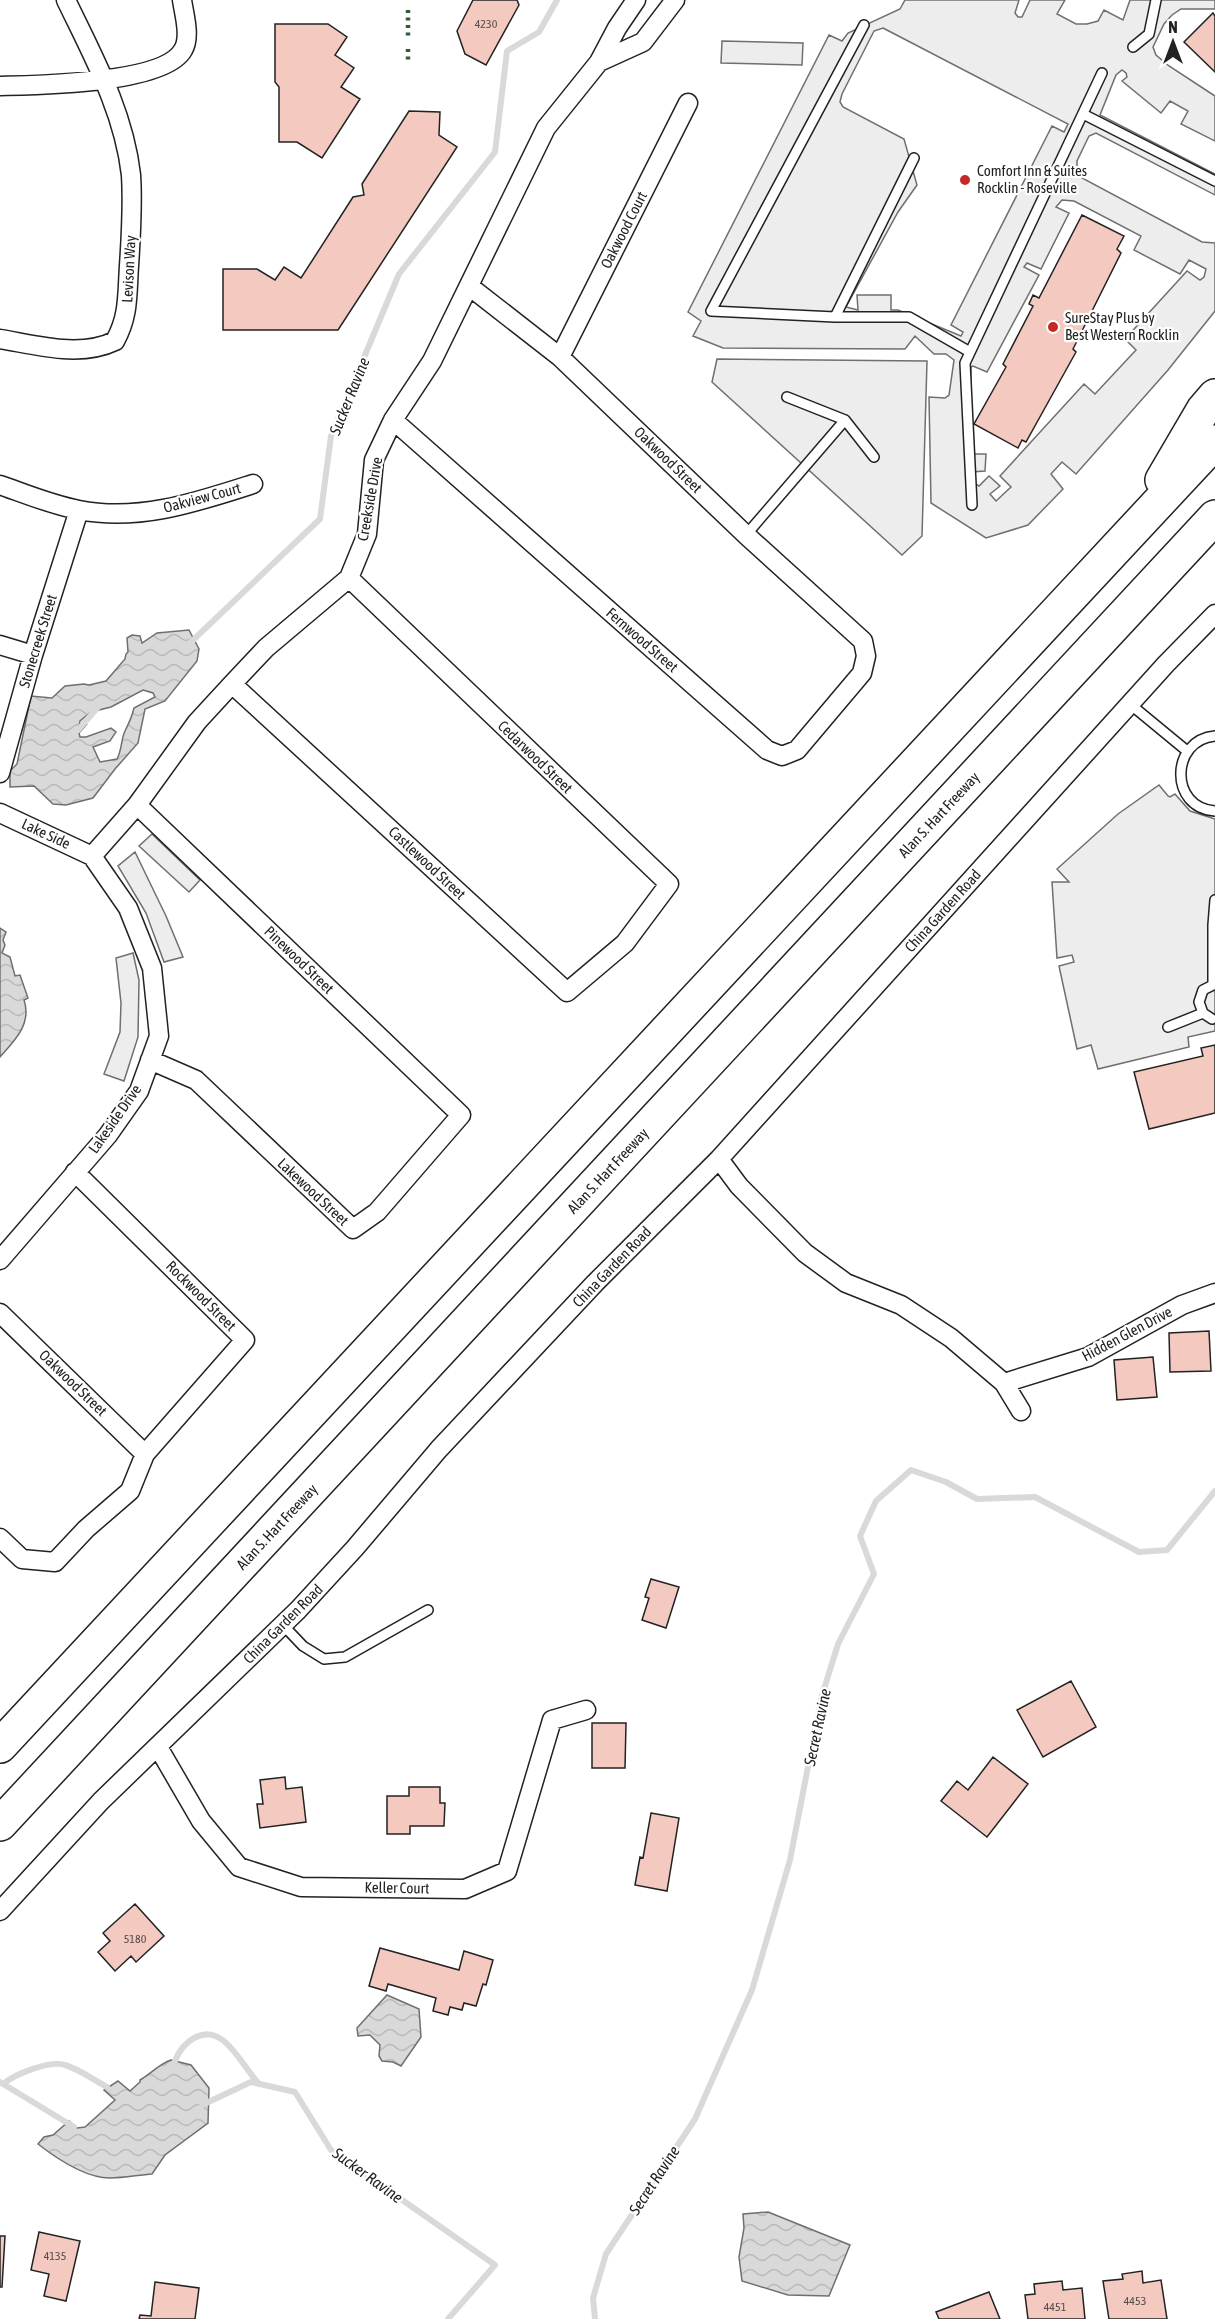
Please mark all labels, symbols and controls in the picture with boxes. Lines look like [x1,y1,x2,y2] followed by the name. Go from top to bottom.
[1143,12,1203,72] north arrow
[475,17,498,31] house number: 4230
[1168,18,1178,36] text: N
[977,162,1087,196] place label: Comfort Inn & Suites Rocklin - Roseville
[958,173,972,187] marker: Comfort Inn & Suites Rocklin - Roseville
[597,188,650,271] street label: Oakwood Court
[118,235,139,303] street label: Levison Way
[1065,309,1179,343] place label: SureStay Plus by Best Western Rocklin
[1046,320,1060,334] marker: SureStay Plus by Best Western Rocklin
[325,355,373,438] water label: Sucker Ravine
[631,423,706,496] street label: Oakwood Street
[354,455,385,542] street label: Creekside Drive
[161,479,242,516] street label: Oakview Court
[15,592,60,690] street label: Stonecreek Street
[603,604,682,675] street label: Fernwood Street
[495,717,576,796] street label: Cedarwood Street
[895,768,983,861] street label: Alan S. Hart Freeway
[19,815,73,852] street label: Lake Side
[385,823,469,903] street label: Castlewood Street
[901,866,984,955] street label: China Garden Road
[261,922,337,997] street label: Pinewood Street
[85,1081,145,1156] street label: Lakeside Drive
[564,1124,652,1217] street label: Alan S. Hart Freeway
[274,1154,352,1229] street label: Lakewood Street
[569,1223,654,1310] street label: China Garden Road
[163,1257,240,1334] street label: Rockwood Street
[1079,1303,1175,1364] street label: Hidden Glen Drive
[36,1346,111,1419] street label: Oakwood Street
[233,1480,321,1573] street label: Alan S. Hart Freeway
[240,1581,326,1667] street label: China Garden Road
[800,1687,834,1768] water label: Secret Ravine
[365,1878,429,1897] street label: Keller Court
[124,1932,147,1946] house number: 5180
[624,2142,683,2219] water label: Secret Ravine
[329,2143,406,2206] water label: Sucker Ravine
[44,2249,66,2263] house number: 4135
[1124,2294,1146,2308] house number: 4453
[1044,2300,1067,2314] house number: 4451

